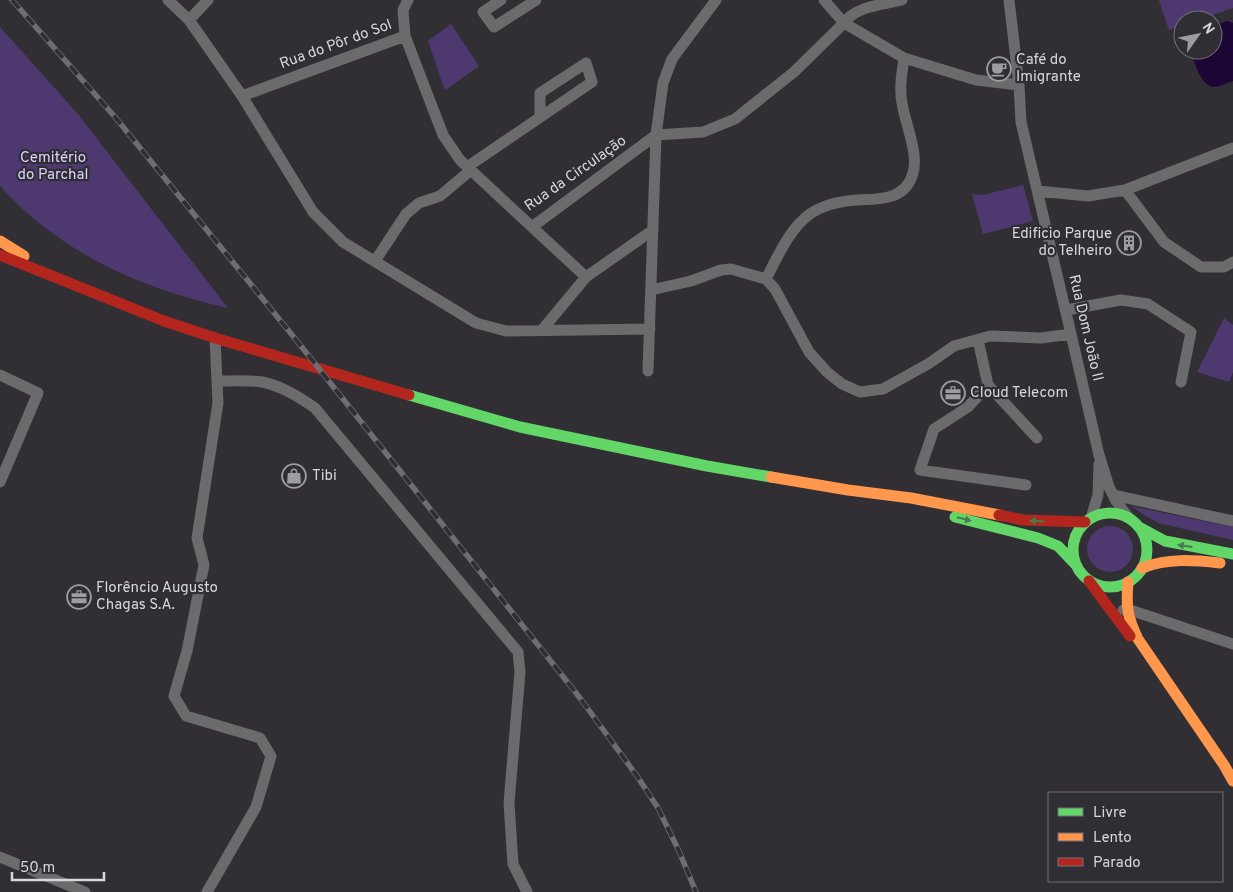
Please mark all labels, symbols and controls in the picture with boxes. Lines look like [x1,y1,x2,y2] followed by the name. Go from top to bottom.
[1173,10,1223,60] north arrow
[277,16,395,74] street label: Rua do Pôr do Sol
[1198,20,1218,38] text: N
[1016,51,1081,87] place label: Café do Imigrante
[986,56,1012,82] cafe icon: Café do Imigrante
[521,132,631,216] street label: Rua da Circulação
[18,149,88,185] park label: Cemitério do Parchal
[1012,225,1112,261] place label: Edificio Parque do Telheiro
[1116,230,1142,256] building icon: Edificio Parque do Telheiro
[1063,273,1107,383] street label: Rua Dom João II
[940,380,966,406] office icon: Cloud Telecom
[970,384,1068,403] place label: Cloud Telecom
[281,463,307,489] shop icon: Tibi
[312,467,337,486] place label: Tibi
[956,515,971,523] one-way arrow
[1028,517,1044,525] one-way arrow
[1177,542,1193,550] one-way arrow
[96,579,218,615] place label: Florêncio Augusto Chagas S.A.
[66,584,92,610] office icon: Florêncio Augusto Chagas S.A.
[1048,792,1223,882] legend
[1093,804,1127,823] text: Livre
[1093,829,1132,848] text: Lento
[12,850,105,882] scale bar
[1093,854,1141,873] text: Parado
[20,859,55,878] text: 50 m

